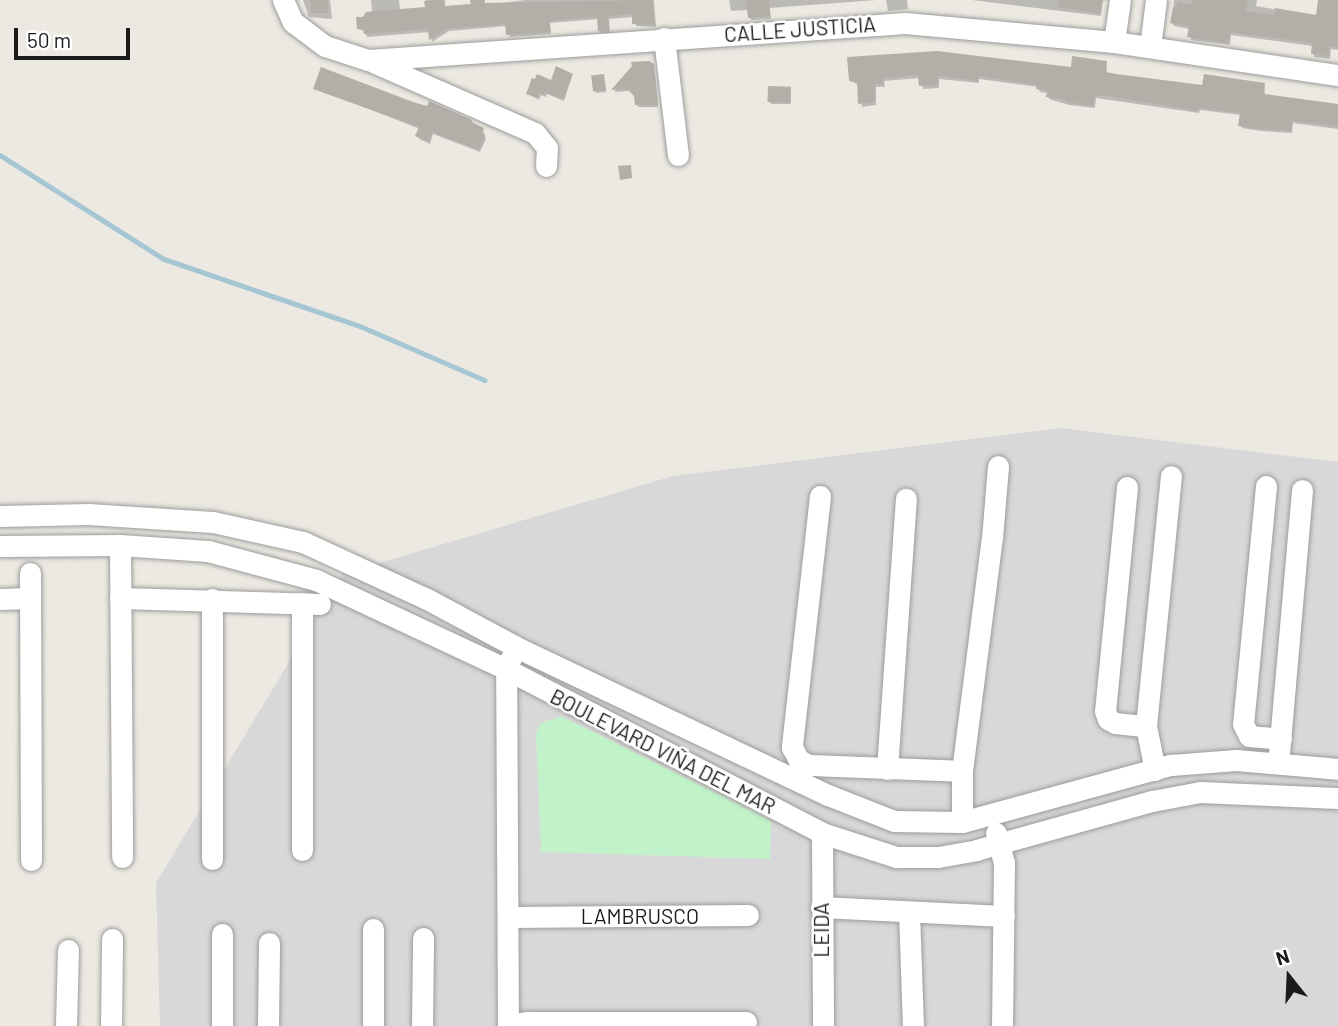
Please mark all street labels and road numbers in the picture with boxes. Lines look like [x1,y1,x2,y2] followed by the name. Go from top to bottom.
[723,11,877,47] street label: CALLE JUSTICIA
[546,683,780,819] street label: BOULEVARD VIÑA DEL MAR
[808,902,834,958] street label: LEIDA
[581,903,699,929] street label: LAMBRUSCO

